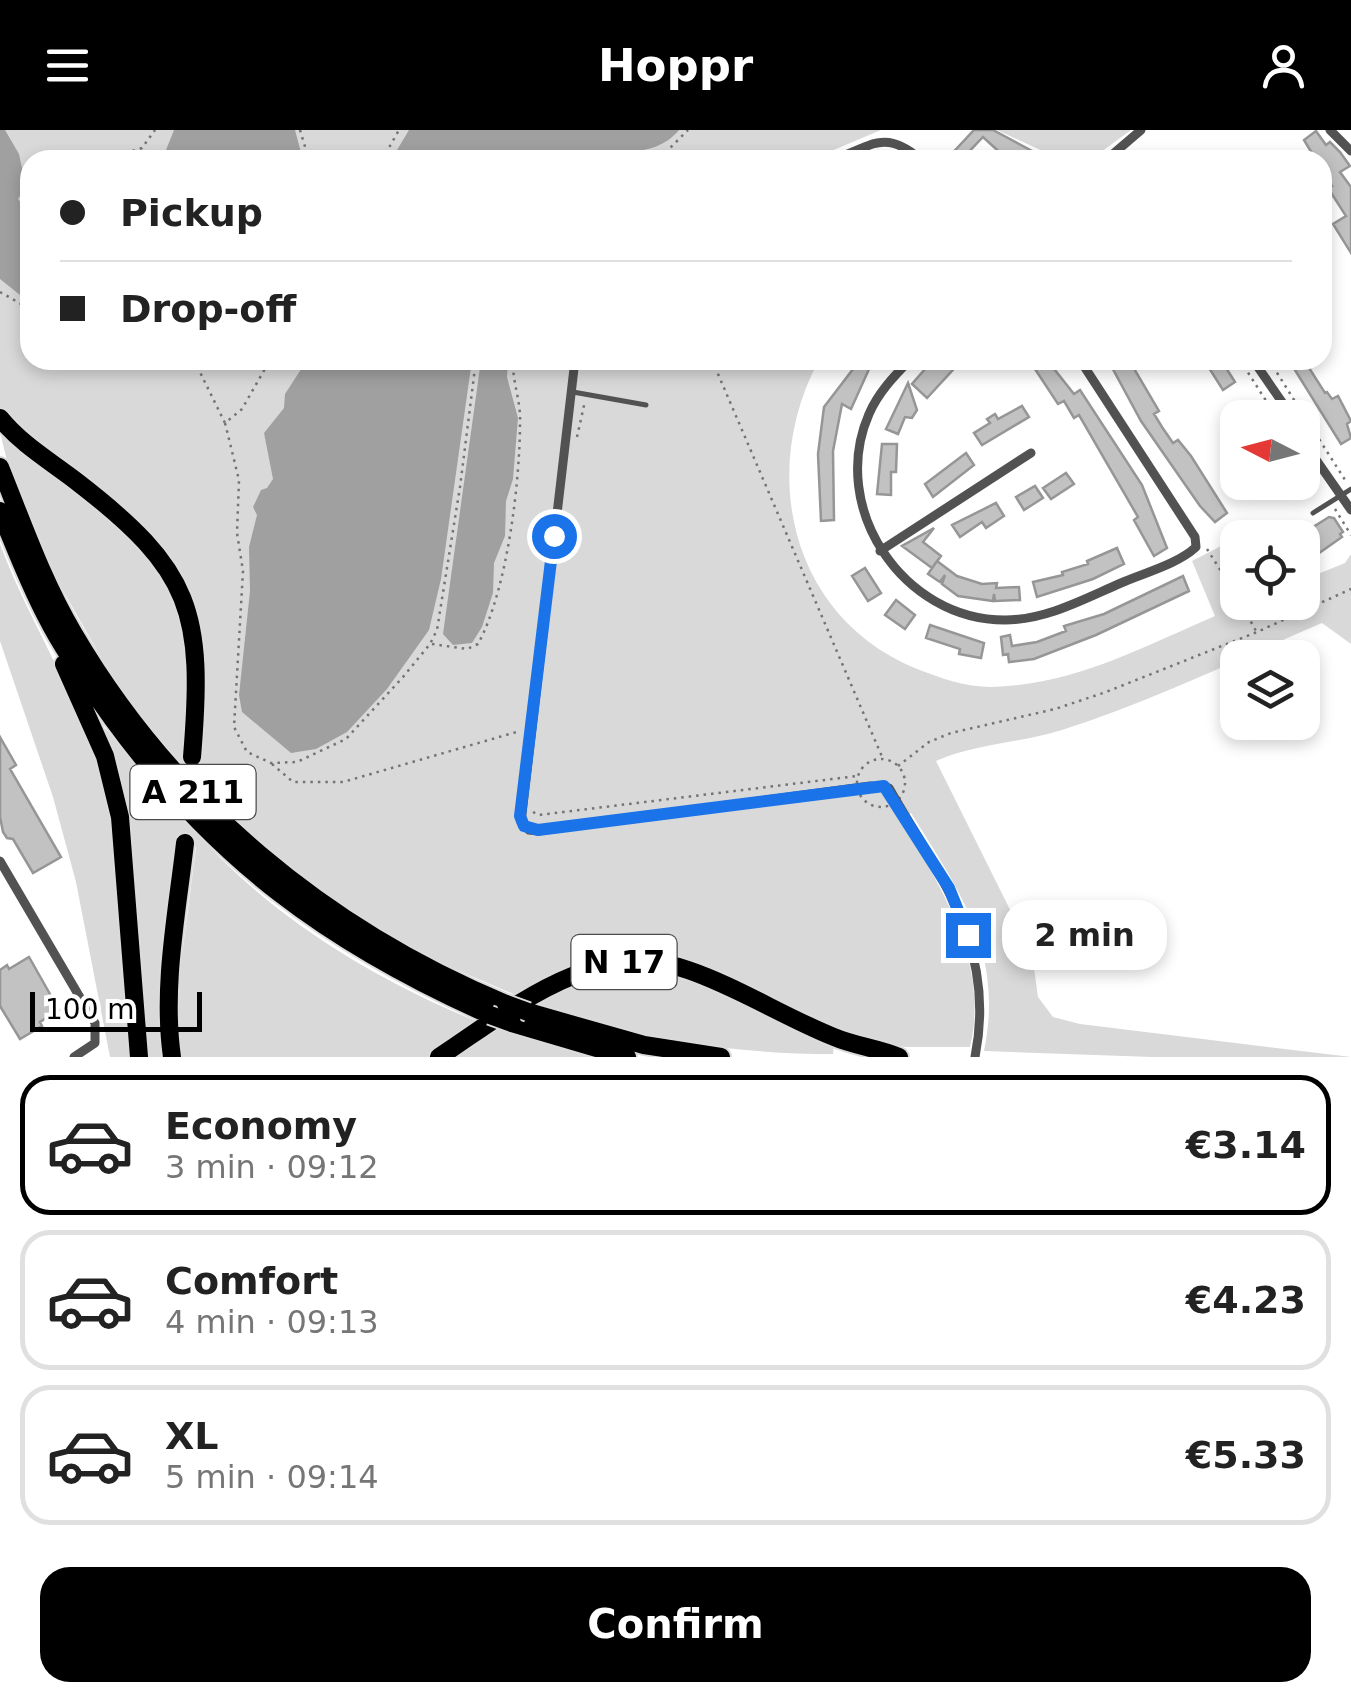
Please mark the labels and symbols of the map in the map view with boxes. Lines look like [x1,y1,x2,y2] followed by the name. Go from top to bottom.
[1220,400,1320,500] north arrow
[532,514,577,559] route start
[130,765,256,819] road number: A 211
[1003,900,1168,970] callout: 2 min
[946,913,991,958] route end
[572,935,676,989] road number: N 17
[30,987,202,1031] scale bar

